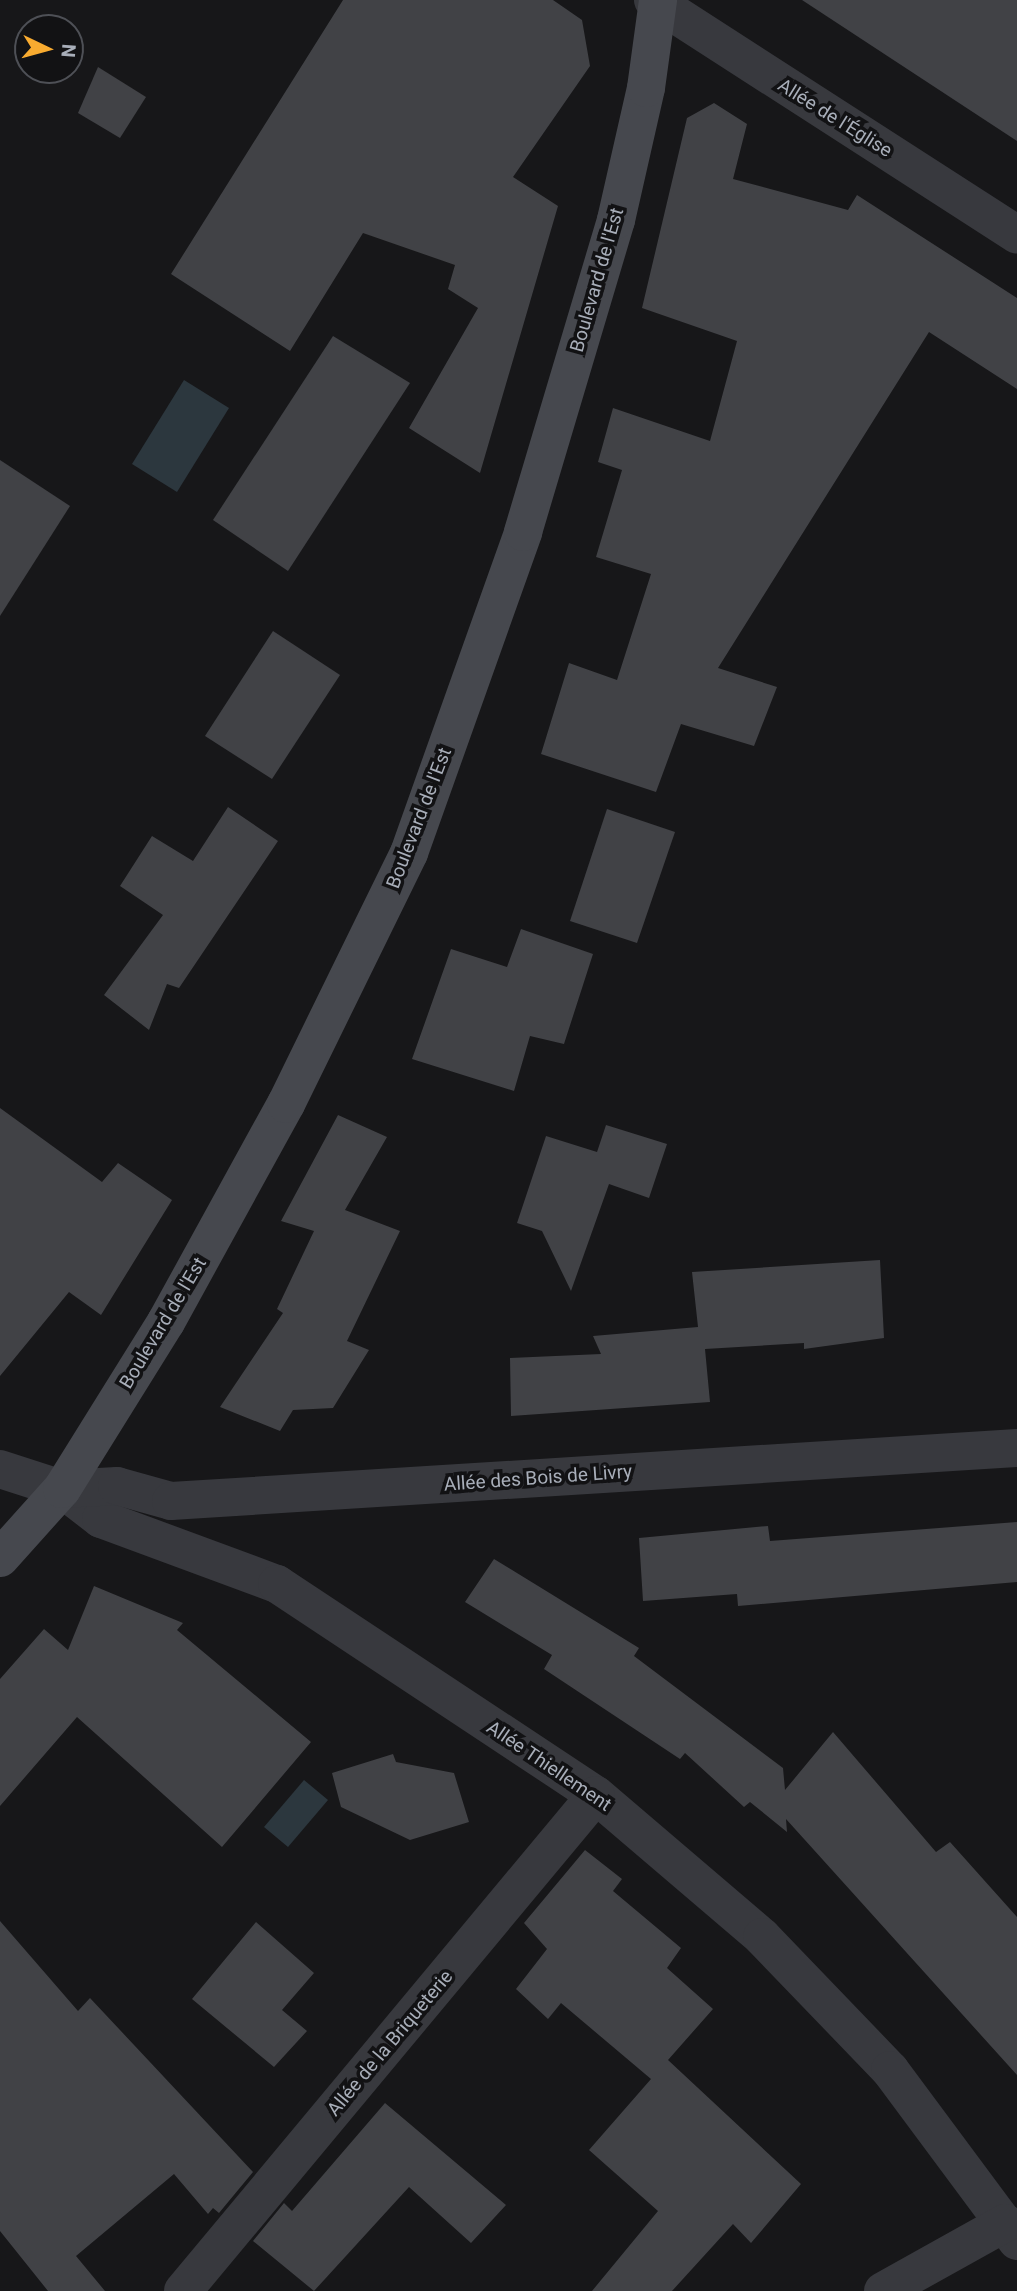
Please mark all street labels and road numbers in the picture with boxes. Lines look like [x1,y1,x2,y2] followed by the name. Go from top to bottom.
[774,74,896,162] street label: Allée de l'Église
[565,205,629,355] street label: Boulevard de l'Est
[382,744,456,892] street label: Boulevard de l'Est
[115,1253,211,1393] street label: Boulevard de l'Est
[443,1460,633,1496] street label: Allée des Bois de Livry
[482,1716,616,1816] street label: Allée Thiellement
[322,1965,458,2121] street label: Allée de la Briqueterie

